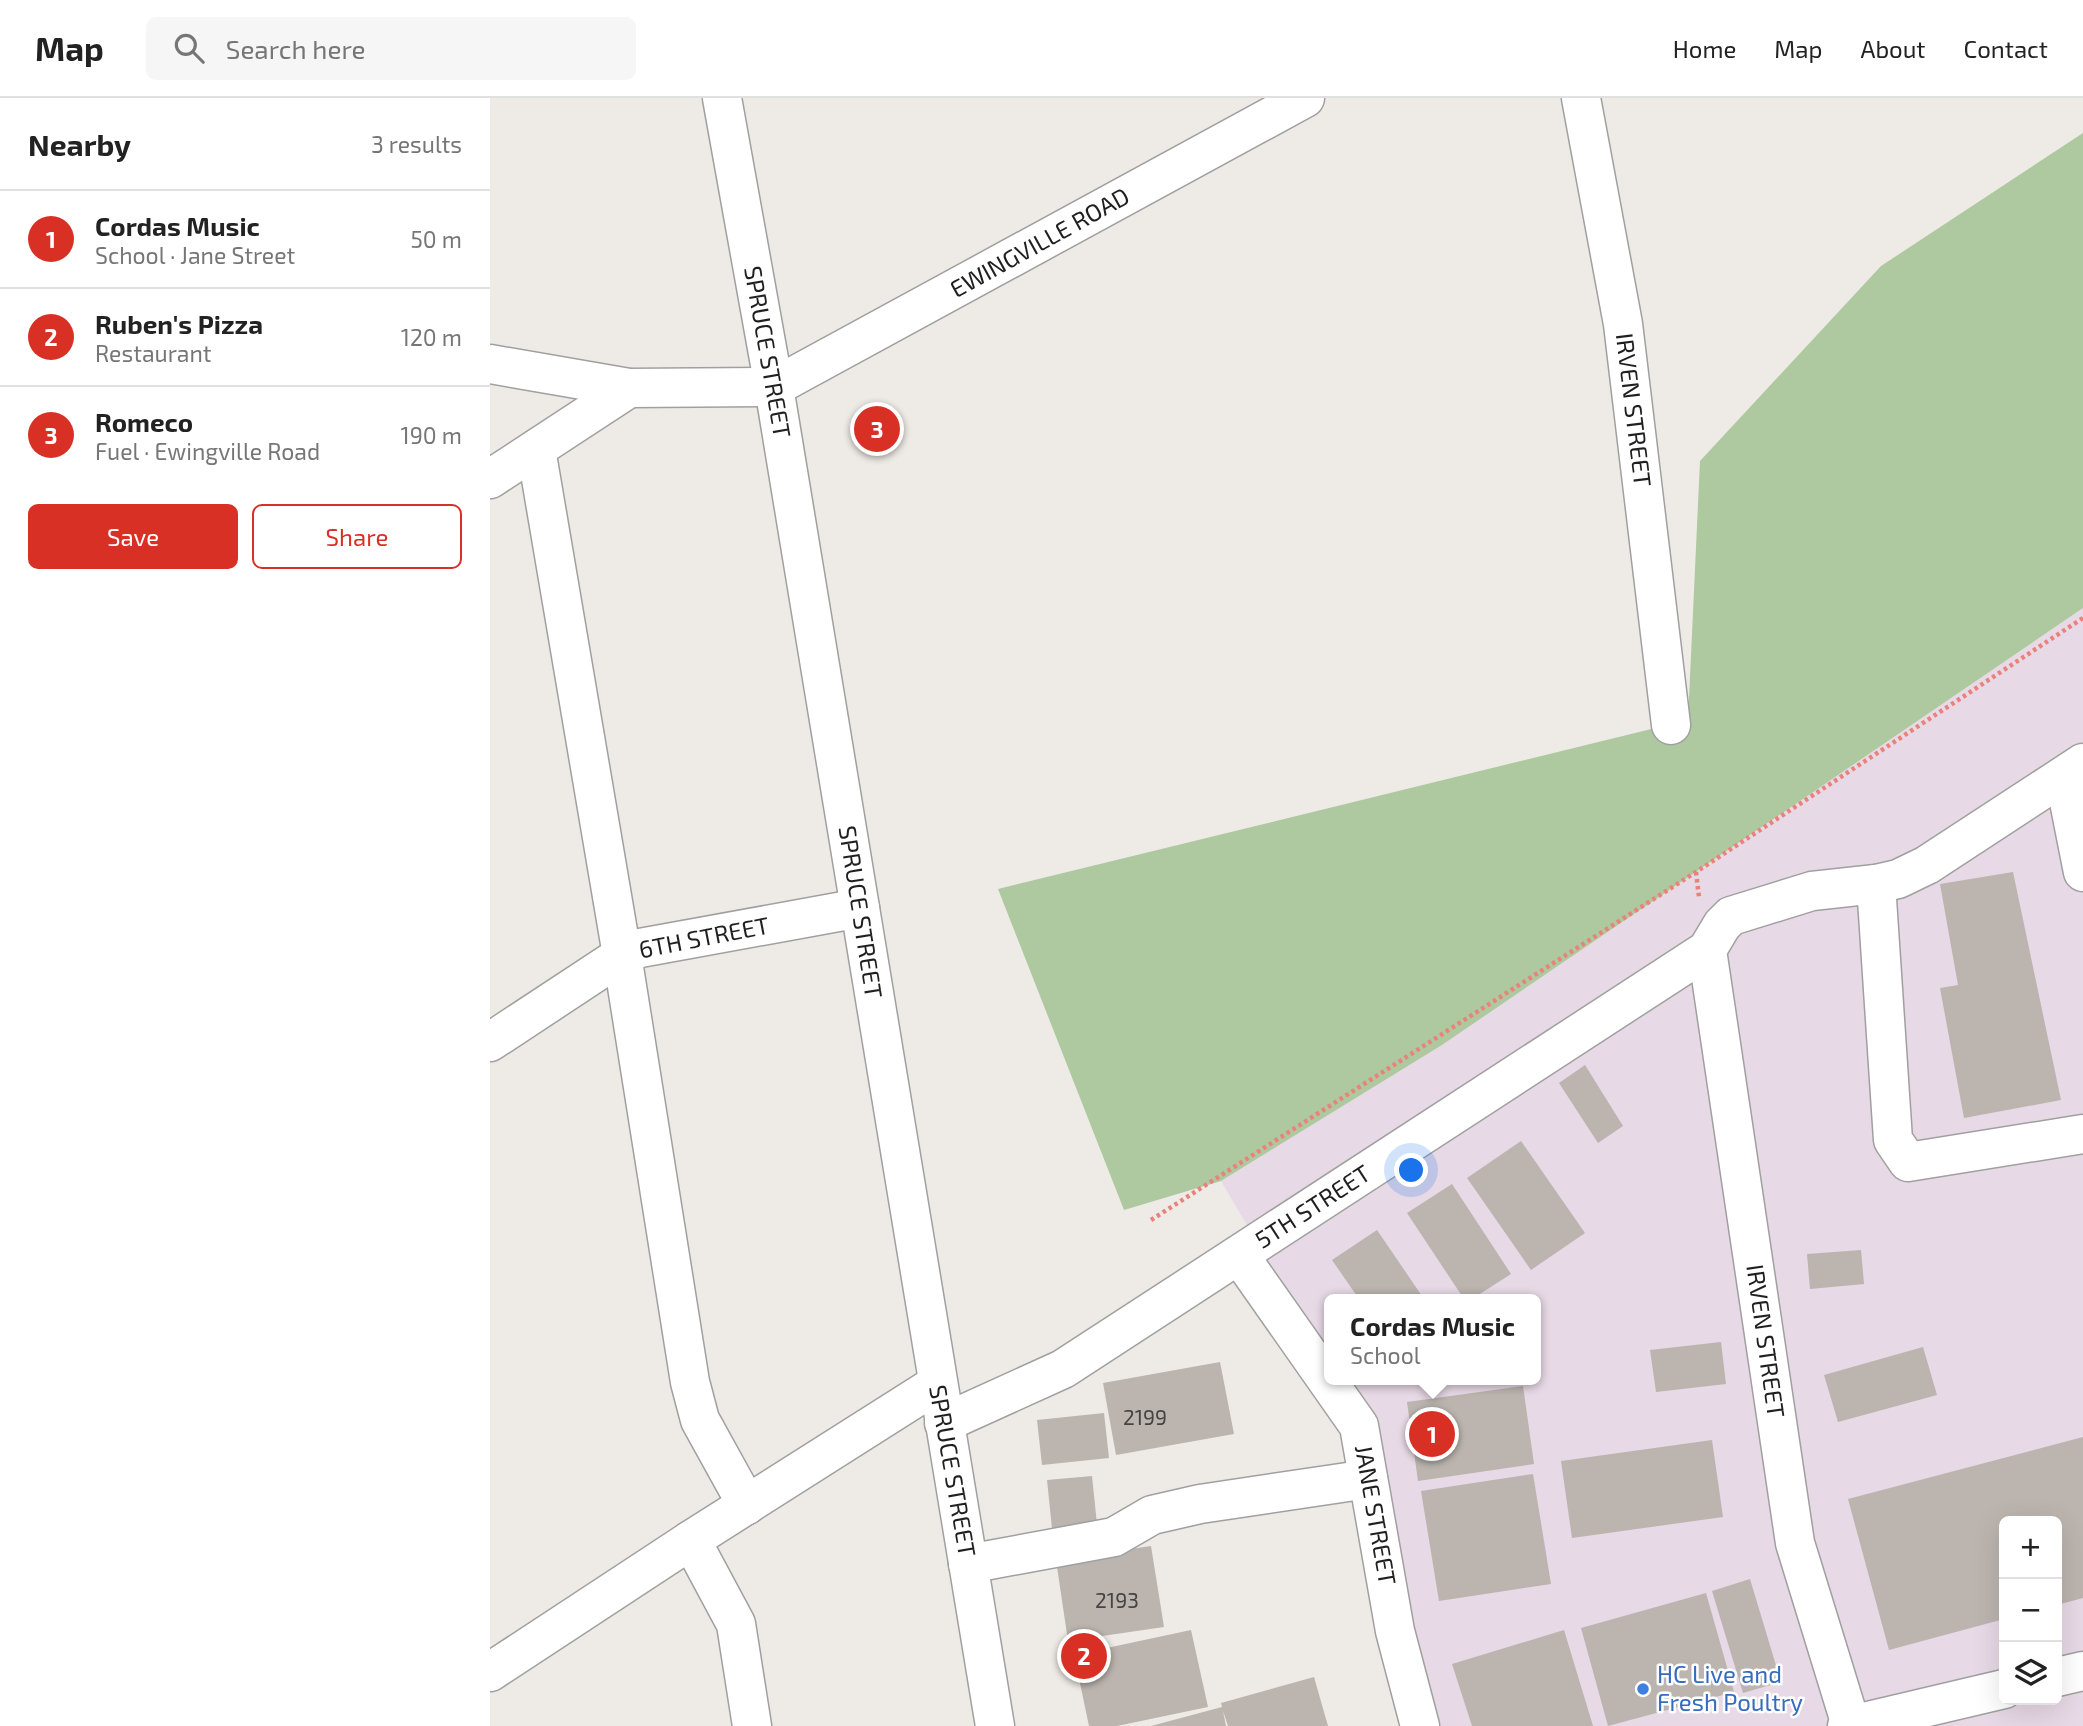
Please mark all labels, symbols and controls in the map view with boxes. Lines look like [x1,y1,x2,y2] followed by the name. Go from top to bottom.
[146,17,636,80] search box
[35,28,104,68] text: Map
[170,29,208,67] icon: search
[226,33,365,64] text: Search here
[1673,34,1736,63] text: Home
[1774,34,1822,63] text: Map
[1860,34,1926,63] text: About
[1964,34,2048,63] text: Contact
[28,126,131,162] text: Nearby
[371,130,462,158] text: 3 results
[945,180,1134,303] street label: EWINGVILLE ROAD
[95,210,260,241] text: Cordas Music
[46,225,56,253] text: 1
[411,225,462,253] text: 50 m
[95,241,295,269] text: School · Jane Street
[739,264,798,440] street label: SPRUCE STREET
[95,308,263,339] text: Ruben's Pizza
[44,323,58,351] text: 2
[401,323,462,351] text: 120 m
[1611,331,1658,488] street label: IRVEN STREET
[95,339,212,367] text: Restaurant
[854,403,900,455] pin: 3
[95,406,193,437] text: Romeco
[44,421,58,449] text: 3
[401,421,462,449] text: 190 m
[95,437,320,465] text: Fuel · Ewingville Road
[28,504,238,569] button: Save
[252,504,462,569] button: Share
[834,824,889,1000] street label: SPRUCE STREET
[636,910,771,963] street label: 6TH STREET
[1394,1153,1428,1187] your location
[1249,1158,1375,1254] street label: 5TH STREET
[1741,1262,1792,1419] street label: IRVEN STREET
[1324,1294,1541,1385] popup
[1350,1310,1515,1341] text: Cordas Music
[1350,1341,1421,1369] text: School
[924,1383,983,1559] street label: SPRUCE STREET
[1123,1404,1167,1429] house number: 2199
[1409,1408,1455,1460] pin: 1
[1350,1442,1403,1587] street label: JANE STREET
[1999,1516,2062,1705] map controls
[1999,1516,2062,1579] button: +
[1999,1579,2062,1642] button: −
[1095,1587,1139,1612] house number: 2193
[1061,1630,1107,1682] pin: 2
[1999,1642,2062,1705] button: layers
[1657,1659,1803,1716] place label: HC Live and Fresh Poultry
[1635,1681,1651,1697] marker: HC Live and Fresh Poultry

